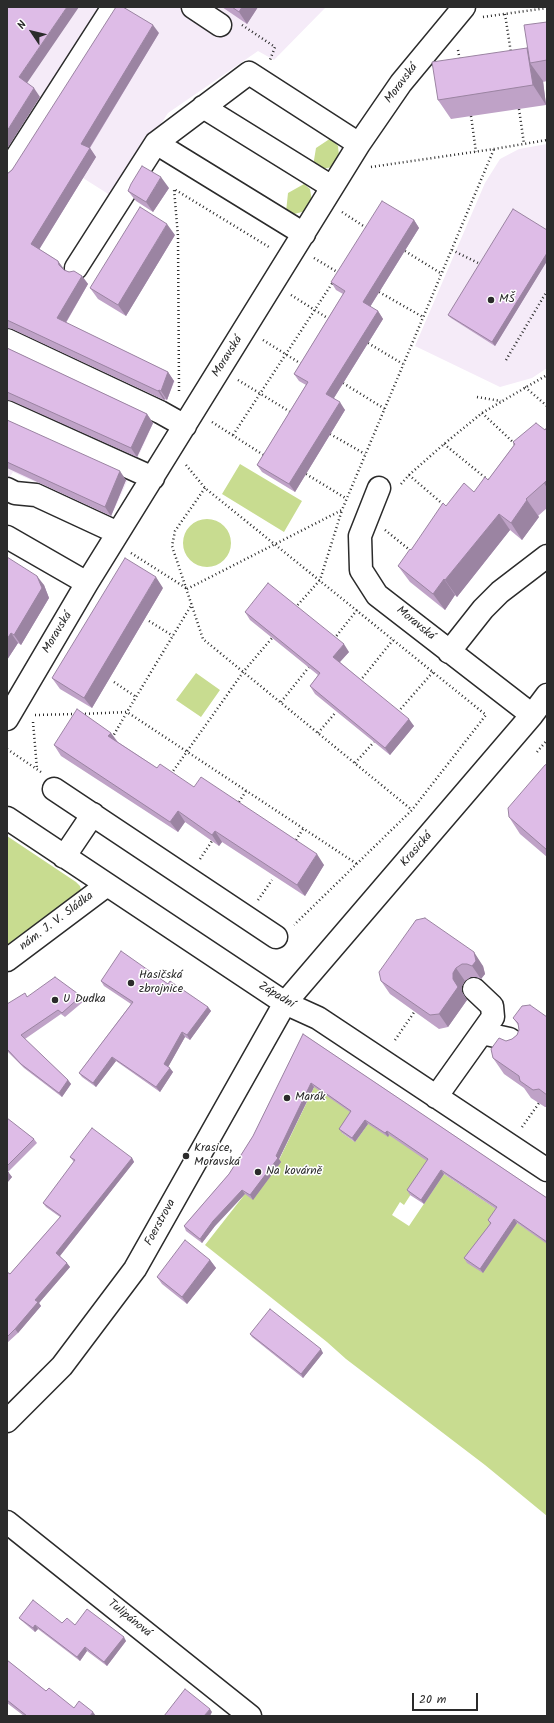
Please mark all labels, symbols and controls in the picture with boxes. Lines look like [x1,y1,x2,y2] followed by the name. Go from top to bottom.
[12,12,52,52] north arrow
[13,17,32,33] text: N
[382,61,422,107] street label: Moravská
[499,293,515,307] place label: MŠ
[486,295,496,305] marker: MŠ
[210,334,246,380] street label: Moravská
[393,604,437,644] street label: Moravská
[40,610,76,656] street label: Moravská
[398,830,436,870] street label: Krasická
[17,890,97,954] street label: nám. J. V. Sládka
[139,969,183,997] place label: Hasičská zbrojnice
[126,978,136,988] marker: Hasičská zbrojnice
[255,980,297,1012] street label: Západní
[63,993,106,1007] place label: U Dudka
[50,995,60,1005] marker: U Dudka
[295,1091,325,1105] place label: Marák
[282,1093,292,1103] marker: Marák
[194,1142,240,1170] place label: Krasice, Moravská
[181,1151,191,1161] marker: Krasice, Moravská
[266,1165,322,1179] place label: Na kovárně
[253,1167,263,1177] marker: Na kovárně
[142,1197,180,1249] street label: Foerstrova
[104,1597,154,1641] street label: Tulipánová
[414,1685,480,1711] scale bar
[419,1690,446,1709] text: 20 m

